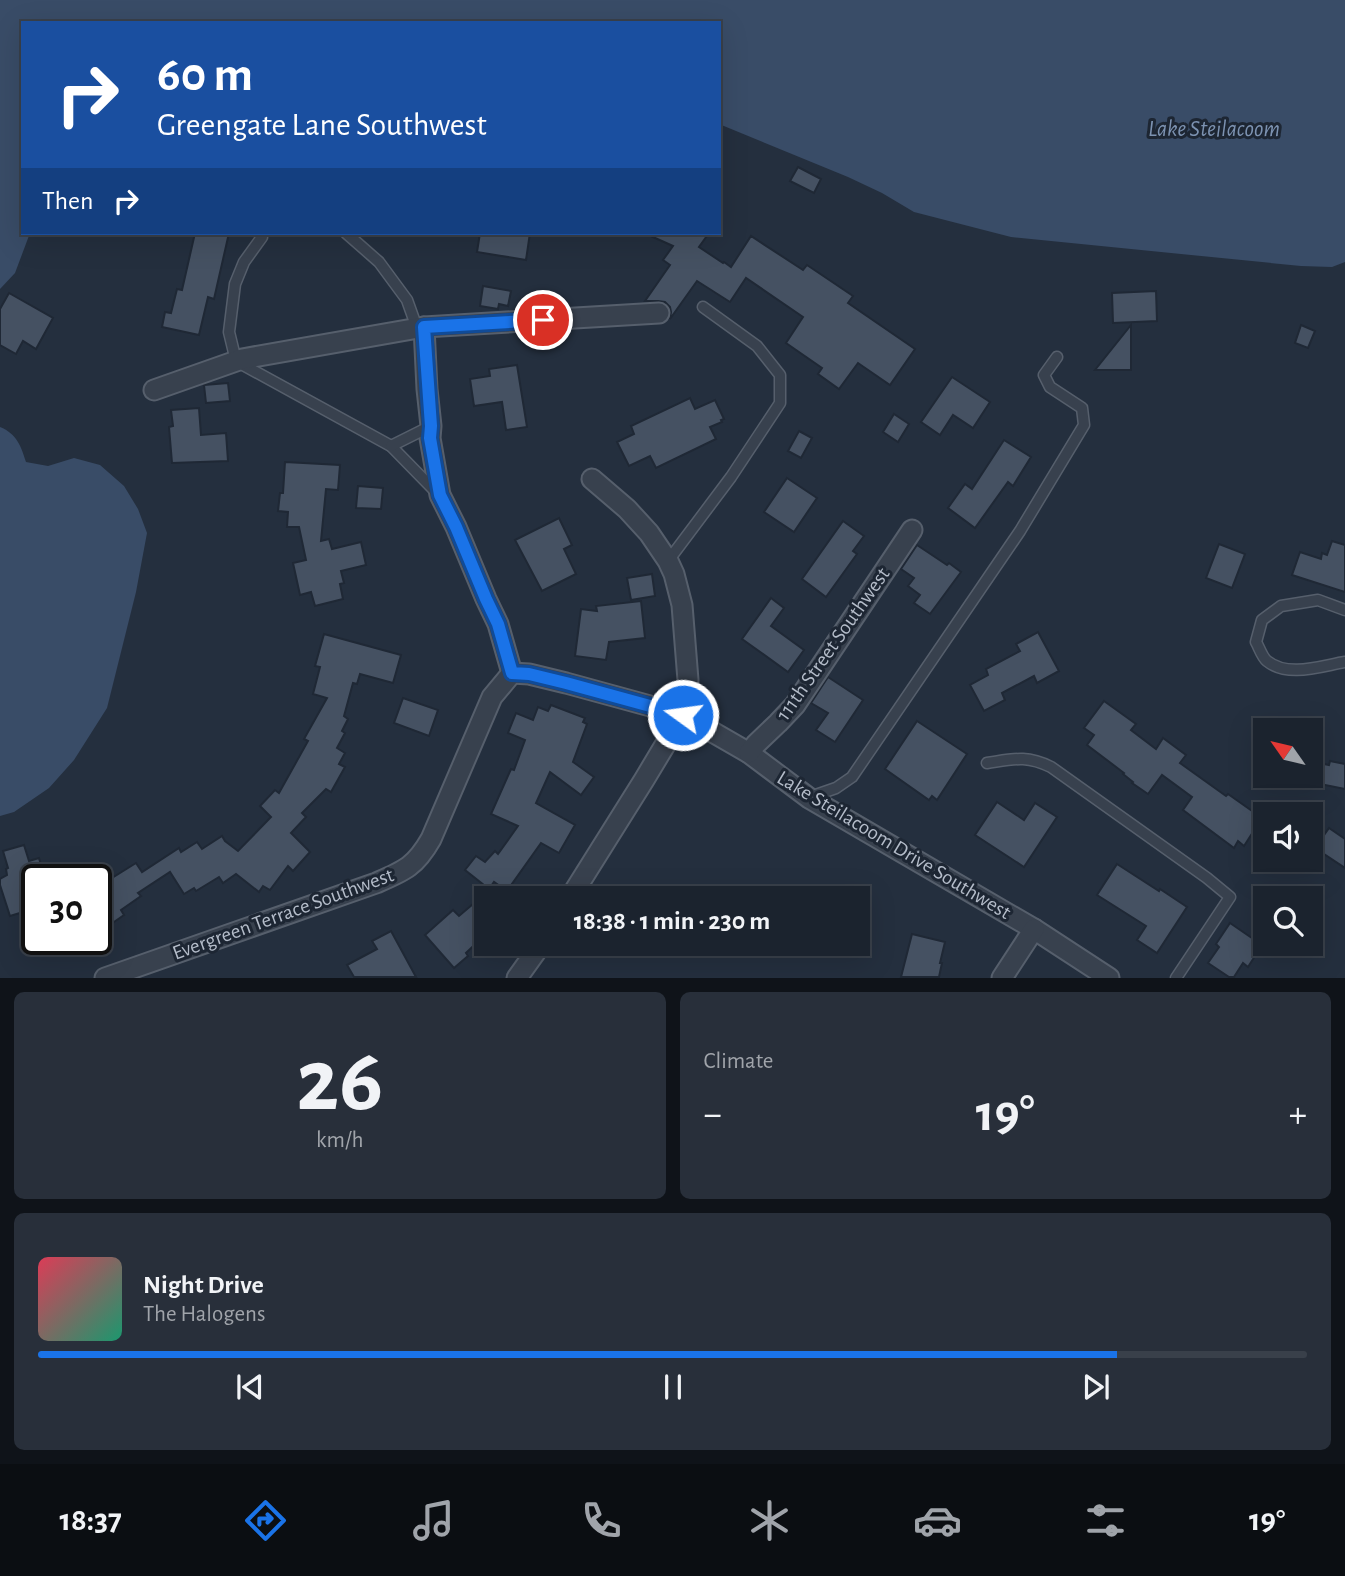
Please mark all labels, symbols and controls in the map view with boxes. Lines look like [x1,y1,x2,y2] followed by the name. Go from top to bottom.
[42,49,133,140] icon: right
[157,51,253,100] text: 60 m
[157,109,487,141] text: Greengate Lane Southwest
[1148,118,1280,141] water label: Lake Steilacoom
[107,182,145,220] icon: right
[42,188,93,214] text: Then
[513,290,573,350] pin
[524,301,562,339] icon: arrive
[772,563,894,724] street label: 111th Street Southwest
[646,678,720,752] position arrow
[1253,718,1323,788] north arrow
[1253,718,1323,956] map controls
[774,767,1015,923] street label: Lake Steilacoom Drive Southwest
[1253,802,1323,872] button: sound
[21,864,112,955] speed limit sign: 30
[170,864,397,964] street label: Evergreen Terrace Southwest
[1253,886,1323,956] button: search
[574,908,770,934] text: 18:38 · 1 min · 230 m
[296,1036,383,1127] text: 26
[704,1050,773,1073] text: Climate
[976,1088,1035,1140] text: 19°
[704,1096,722,1134] text: −
[1289,1096,1307,1134] text: +
[316,1129,363,1152] text: km/h
[143,1272,264,1298] text: Night Drive
[143,1303,265,1326] text: The Halogens
[231,1368,269,1406] icon: previous
[654,1368,692,1406] icon: pause
[1077,1368,1115,1406] icon: next
[241,1496,290,1545] icon: directions
[409,1496,458,1545] icon: music
[577,1496,626,1545] icon: phone
[745,1496,794,1545] icon: climate
[913,1496,962,1545] icon: car
[1081,1496,1130,1545] icon: filters
[60,1504,122,1536] text: 18:37
[1249,1504,1285,1536] text: 19°

